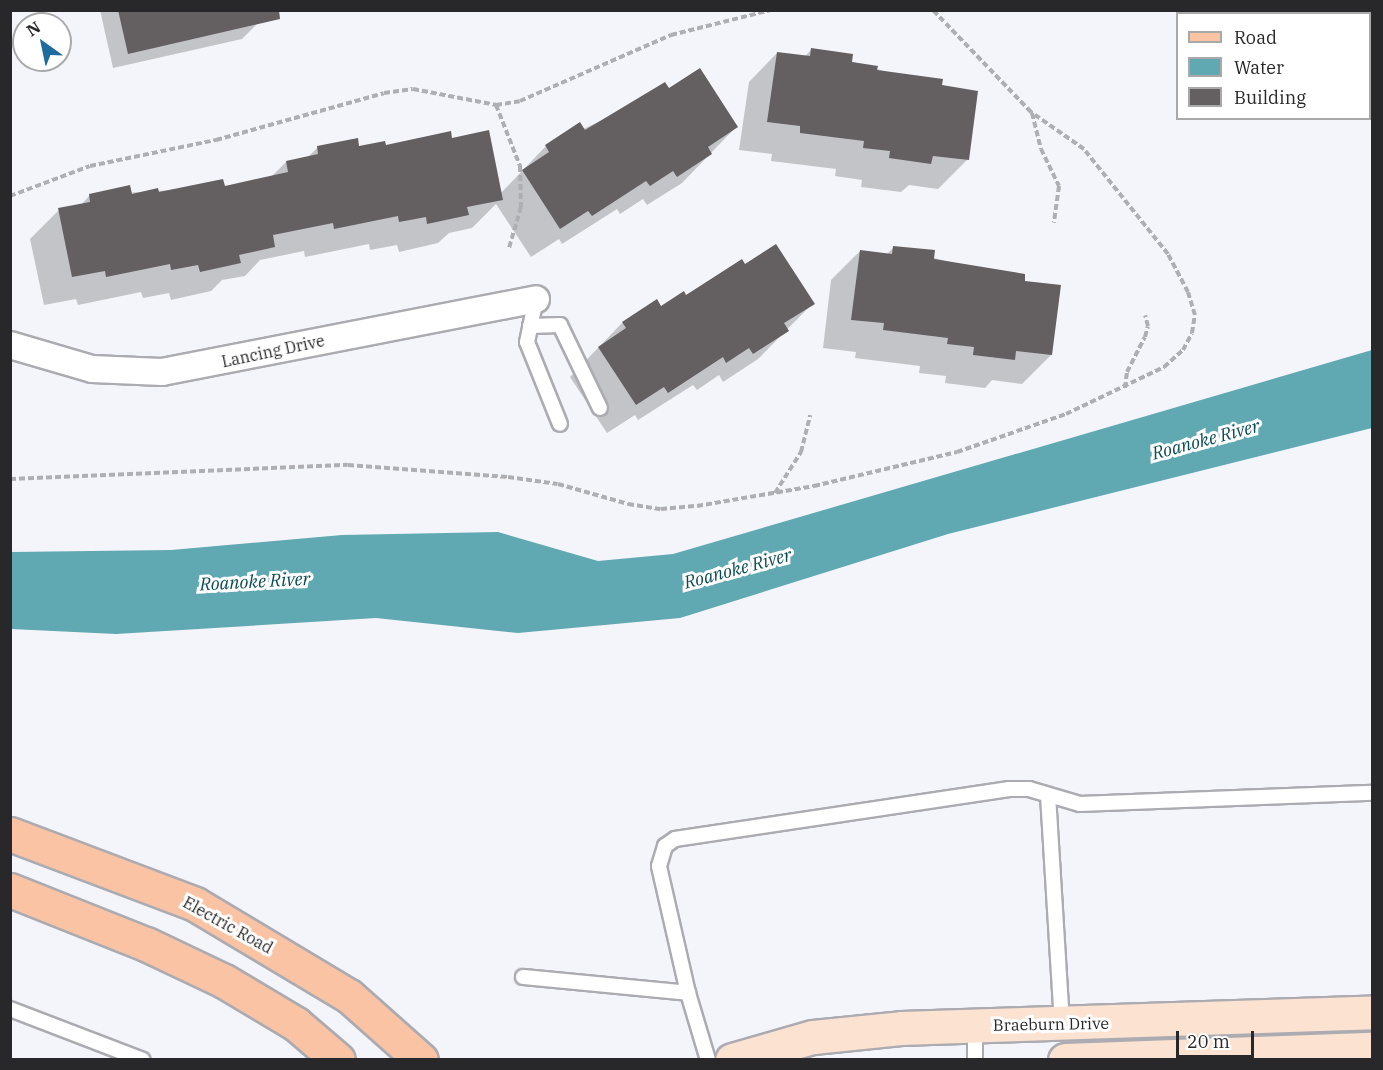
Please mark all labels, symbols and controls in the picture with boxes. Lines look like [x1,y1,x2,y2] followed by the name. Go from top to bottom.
[12,12,72,72] north arrow
[1176,12,1371,120] legend
[23,17,44,40] text: N
[1234,26,1277,49] text: Road
[1234,56,1284,79] text: Water
[1234,86,1306,109] text: Building
[220,331,326,371] street label: Lancing Drive
[1150,415,1262,465] water label: Roanoke River
[682,544,794,594] water label: Roanoke River
[199,568,311,596] water label: Roanoke River
[180,892,276,958] street label: Electric Road
[993,1013,1109,1035] street label: Braeburn Drive
[1179,1019,1257,1057] scale bar
[1187,1030,1230,1053] text: 20 m

